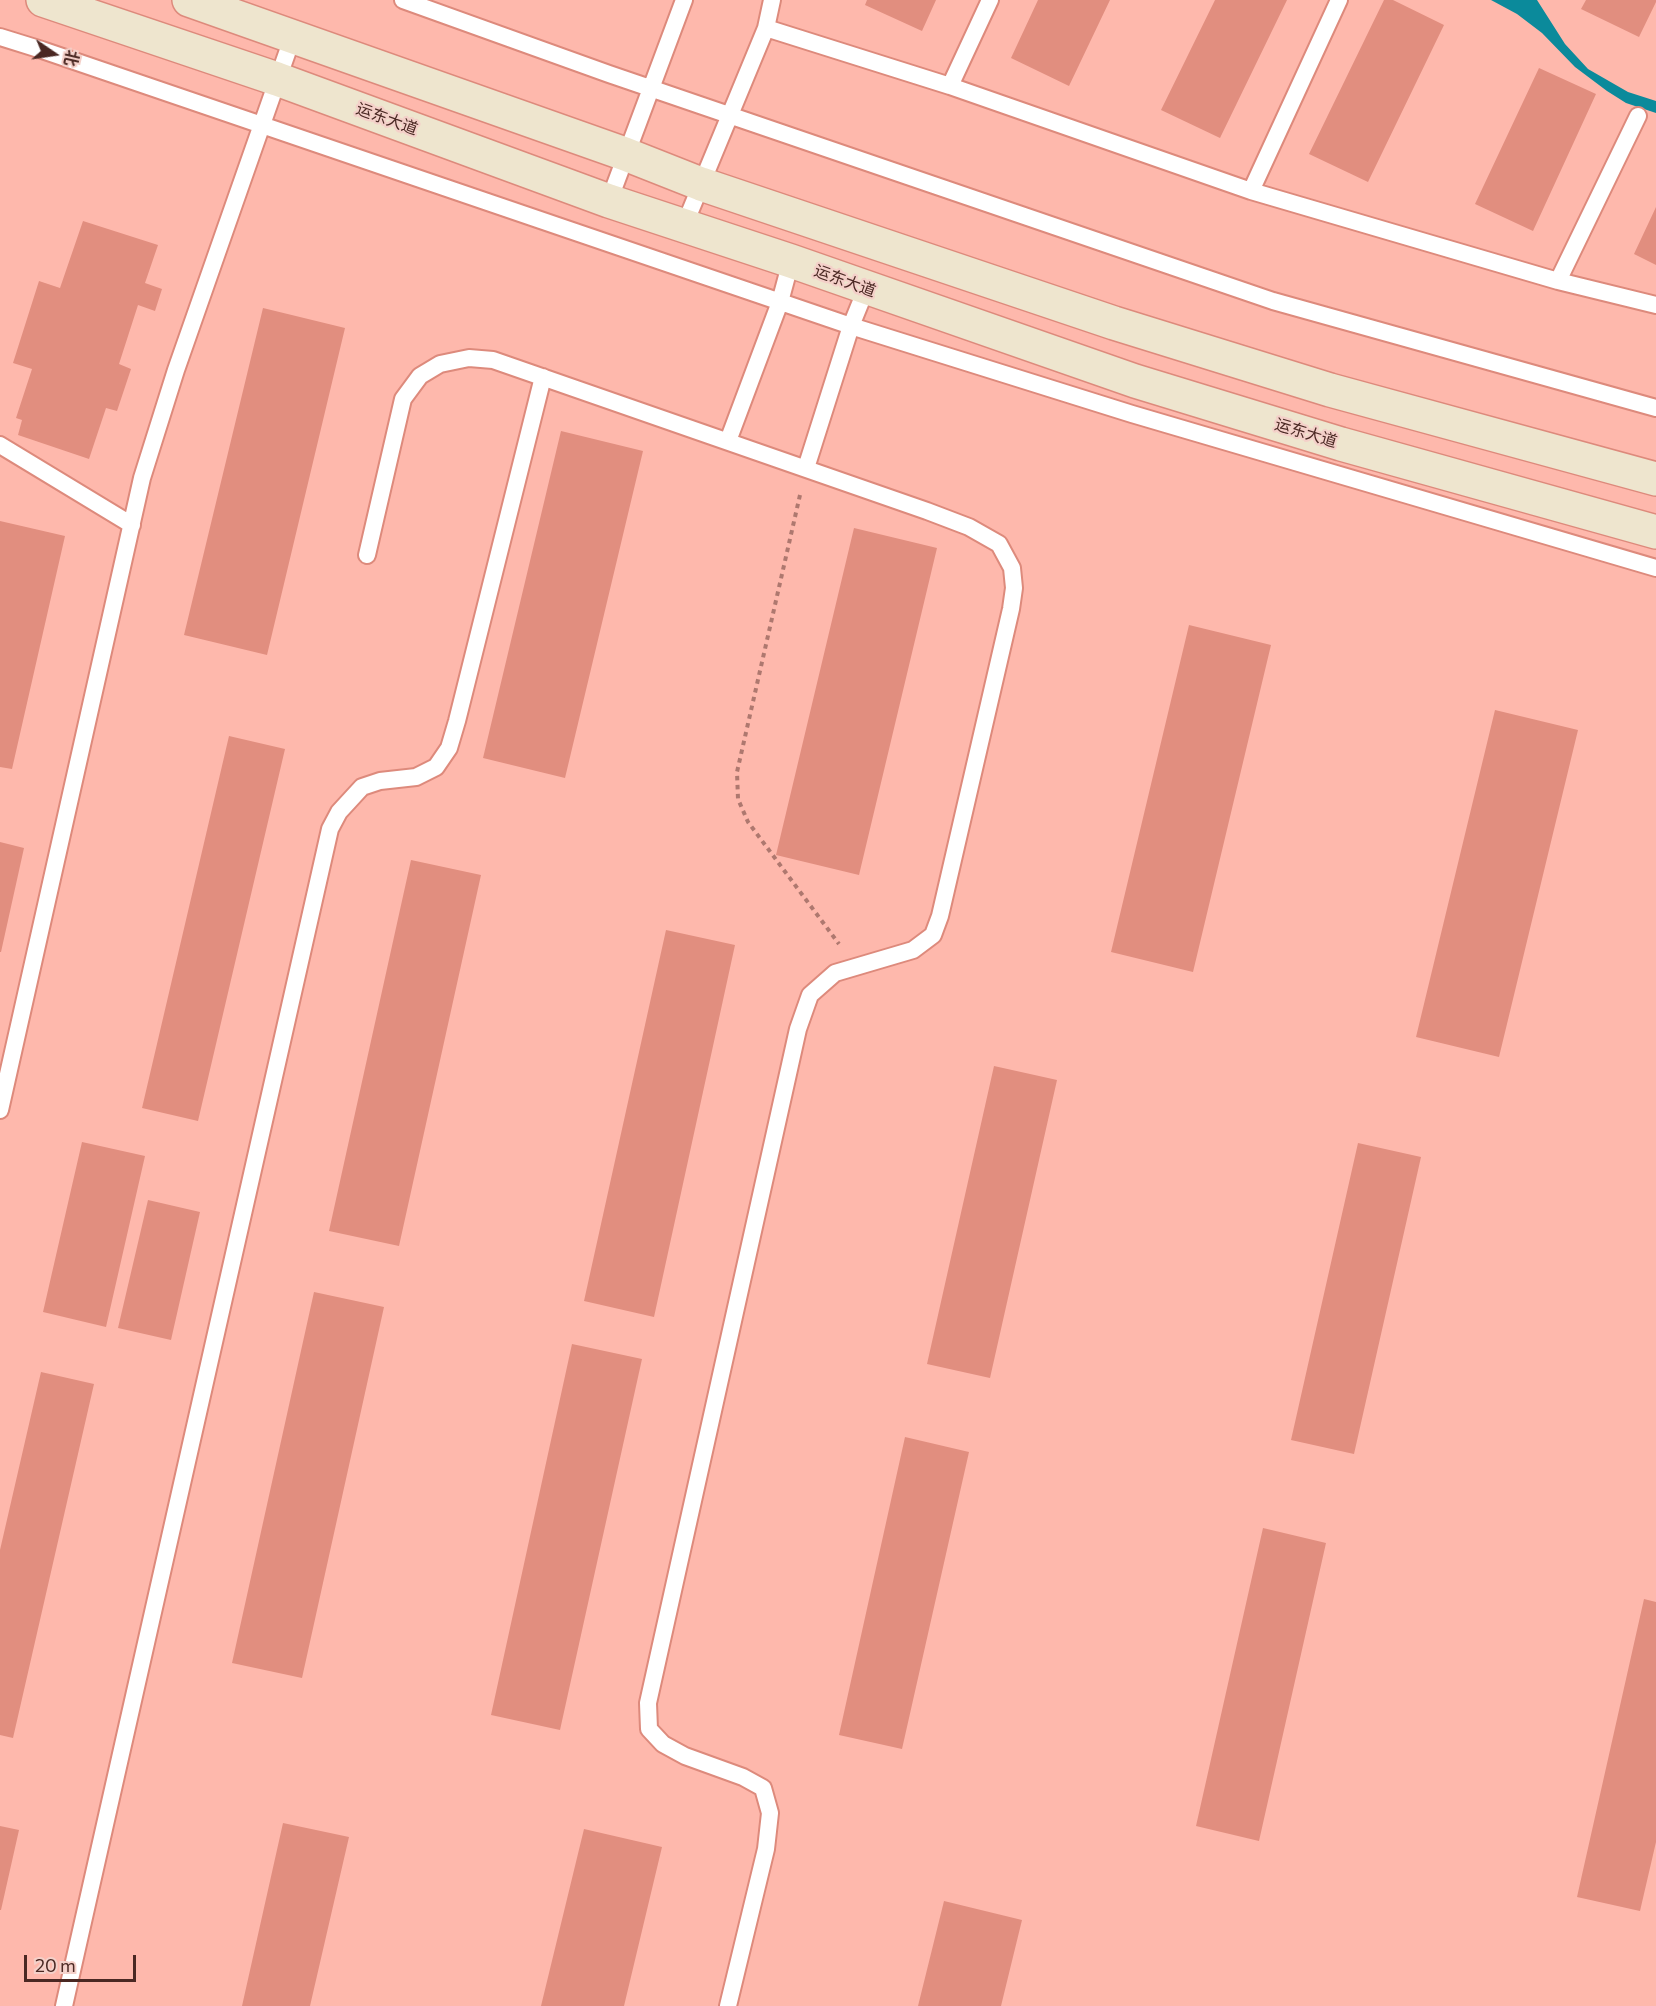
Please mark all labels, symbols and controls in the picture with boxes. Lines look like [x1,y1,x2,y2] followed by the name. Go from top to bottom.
[24,24,84,84] north arrow
[61,48,83,68] text: 北
[354,99,420,139] street label: 运东大道
[812,261,878,301] street label: 运东大道
[1273,414,1339,452] street label: 运东大道
[27,1943,140,1981] scale bar
[35,1954,76,1976] text: 20 m

